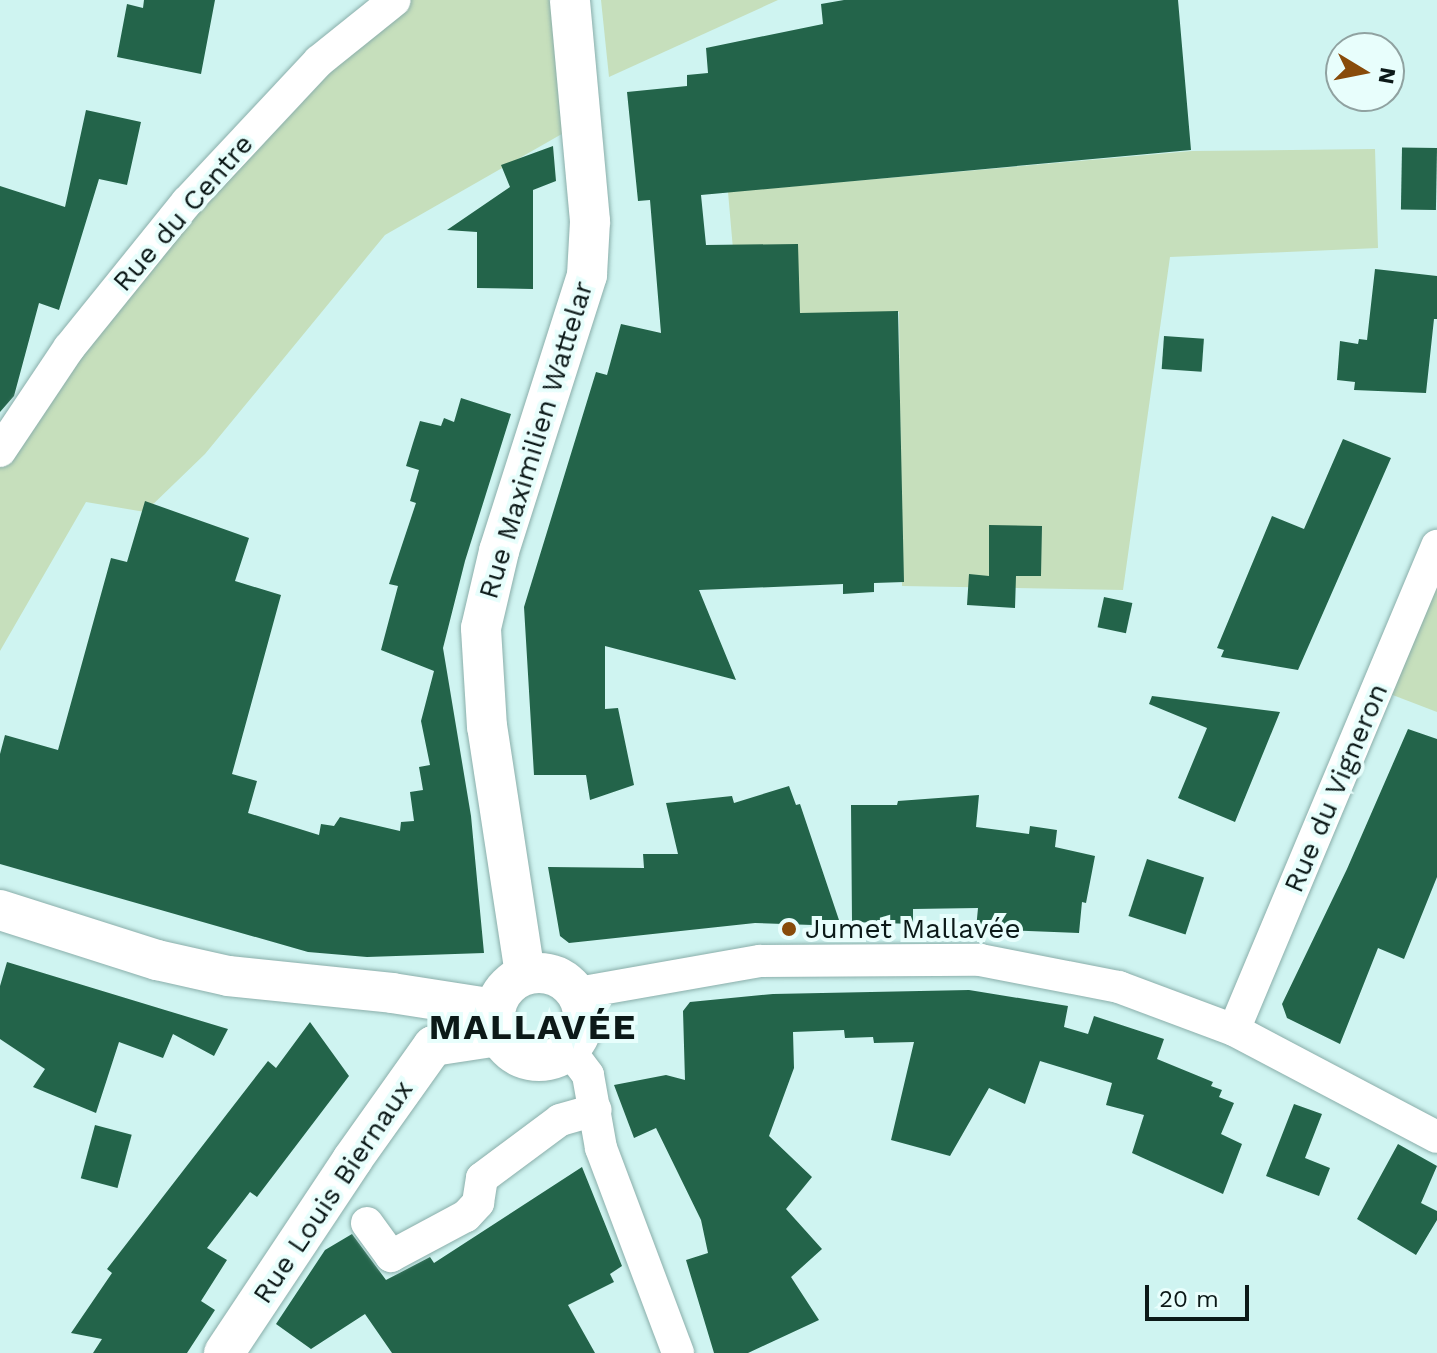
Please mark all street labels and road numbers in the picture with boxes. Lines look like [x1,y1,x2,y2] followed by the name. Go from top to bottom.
[106,128,260,298] street label: Rue du Centre
[472,277,600,603] street label: Rue Maximilien Wattelar
[1277,678,1395,898] street label: Rue du Vigneron
[246,1074,420,1310] street label: Rue Louis Biernaux

